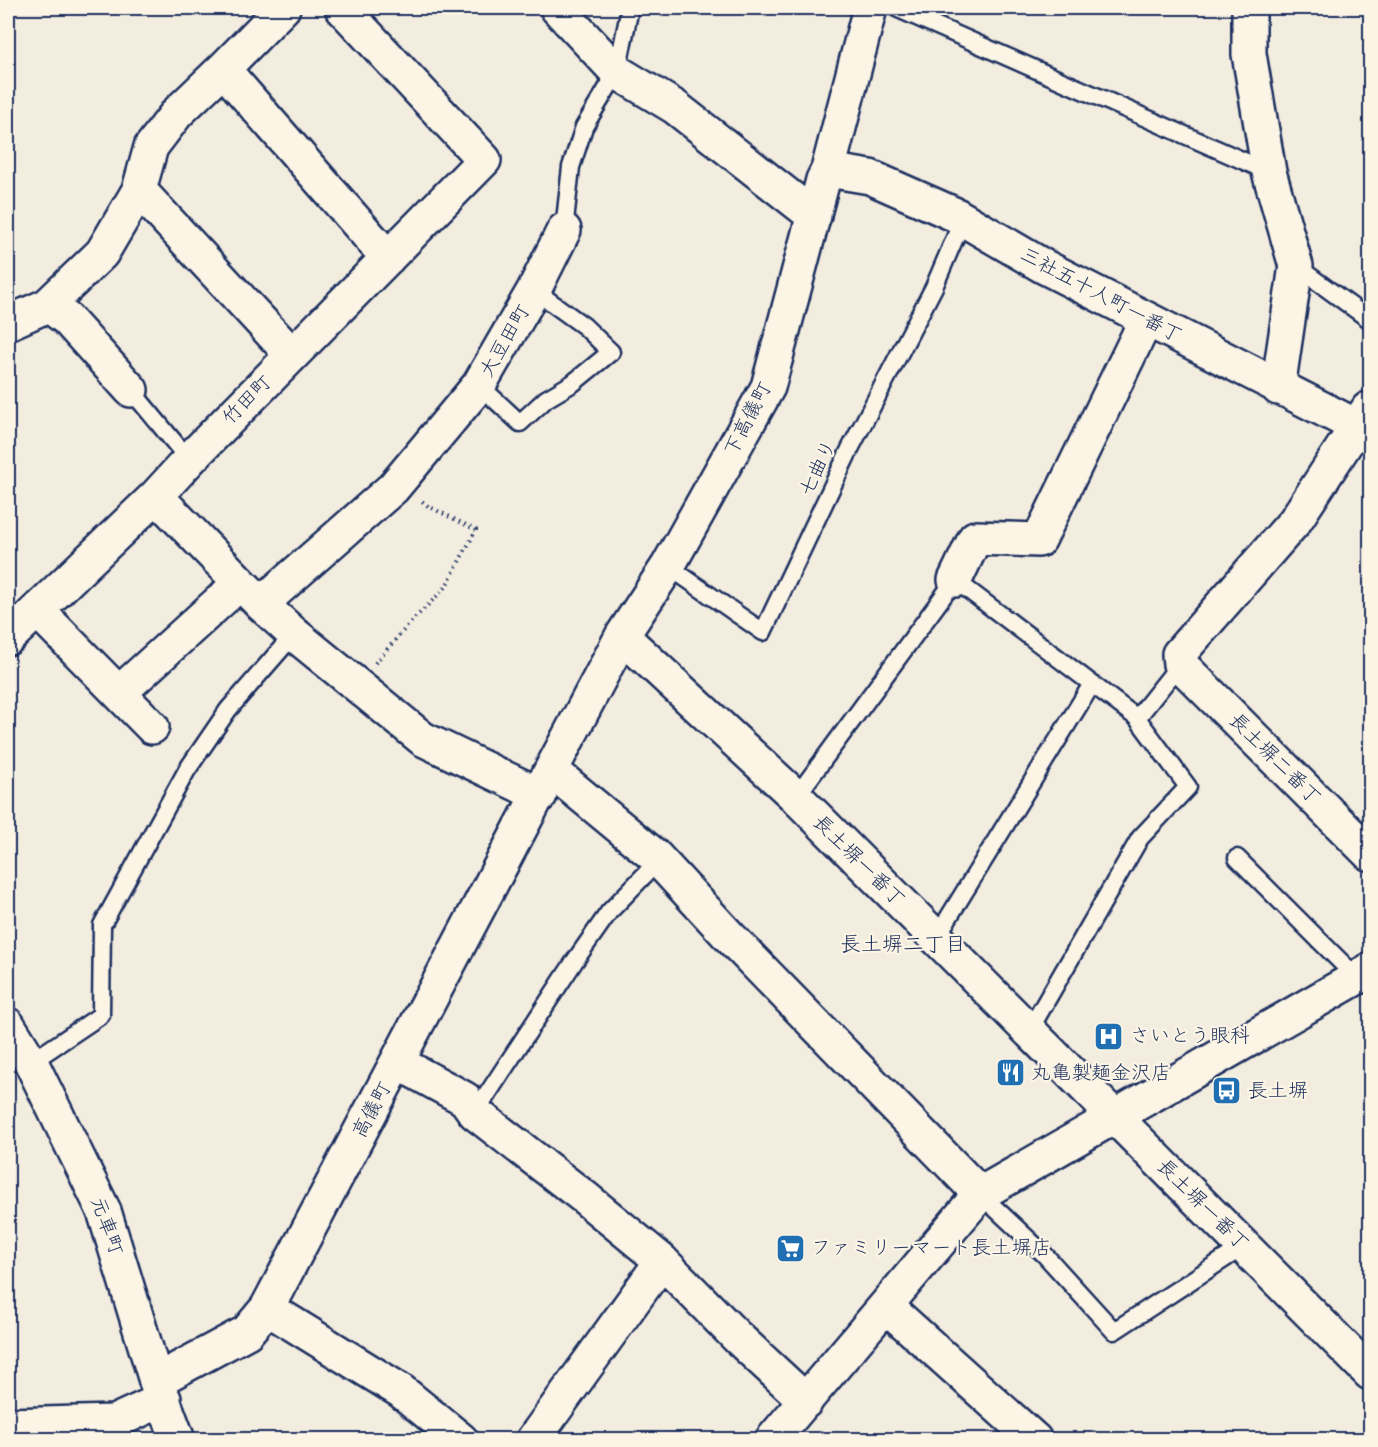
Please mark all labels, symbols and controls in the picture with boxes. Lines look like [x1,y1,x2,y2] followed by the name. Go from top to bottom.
[1015,240,1187,350] street label: 三社五十人町一番丁
[473,299,537,383] street label: 大豆田町
[216,369,278,431] street label: 竹田町
[717,377,779,461] street label: 下高儀町
[792,435,844,501] street label: 七曲り
[1223,707,1327,811] street label: 長土塀二番丁
[807,809,911,913] street label: 長土塀一番丁
[840,930,966,959] district label: 長土塀二丁目
[1093,1020,1125,1052] hospital icon: さいとう眼科
[1130,1022,1250,1050] place label: さいとう眼科
[994,1057,1026,1089] restaurant icon: 丸亀製麺金沢店
[1031,1059,1171,1087] place label: 丸亀製麺金沢店
[1211,1075,1243,1107] bus stop icon: 長土塀
[346,1077,398,1143] street label: 高儀町
[1248,1077,1308,1105] place label: 長土塀
[1151,1153,1255,1257] street label: 長土塀一番丁
[84,1193,130,1259] street label: 元車町
[774,1232,806,1264] supermarket icon: ファミリーマート長土塀店
[811,1234,1051,1262] place label: ファミリーマート長土塀店

